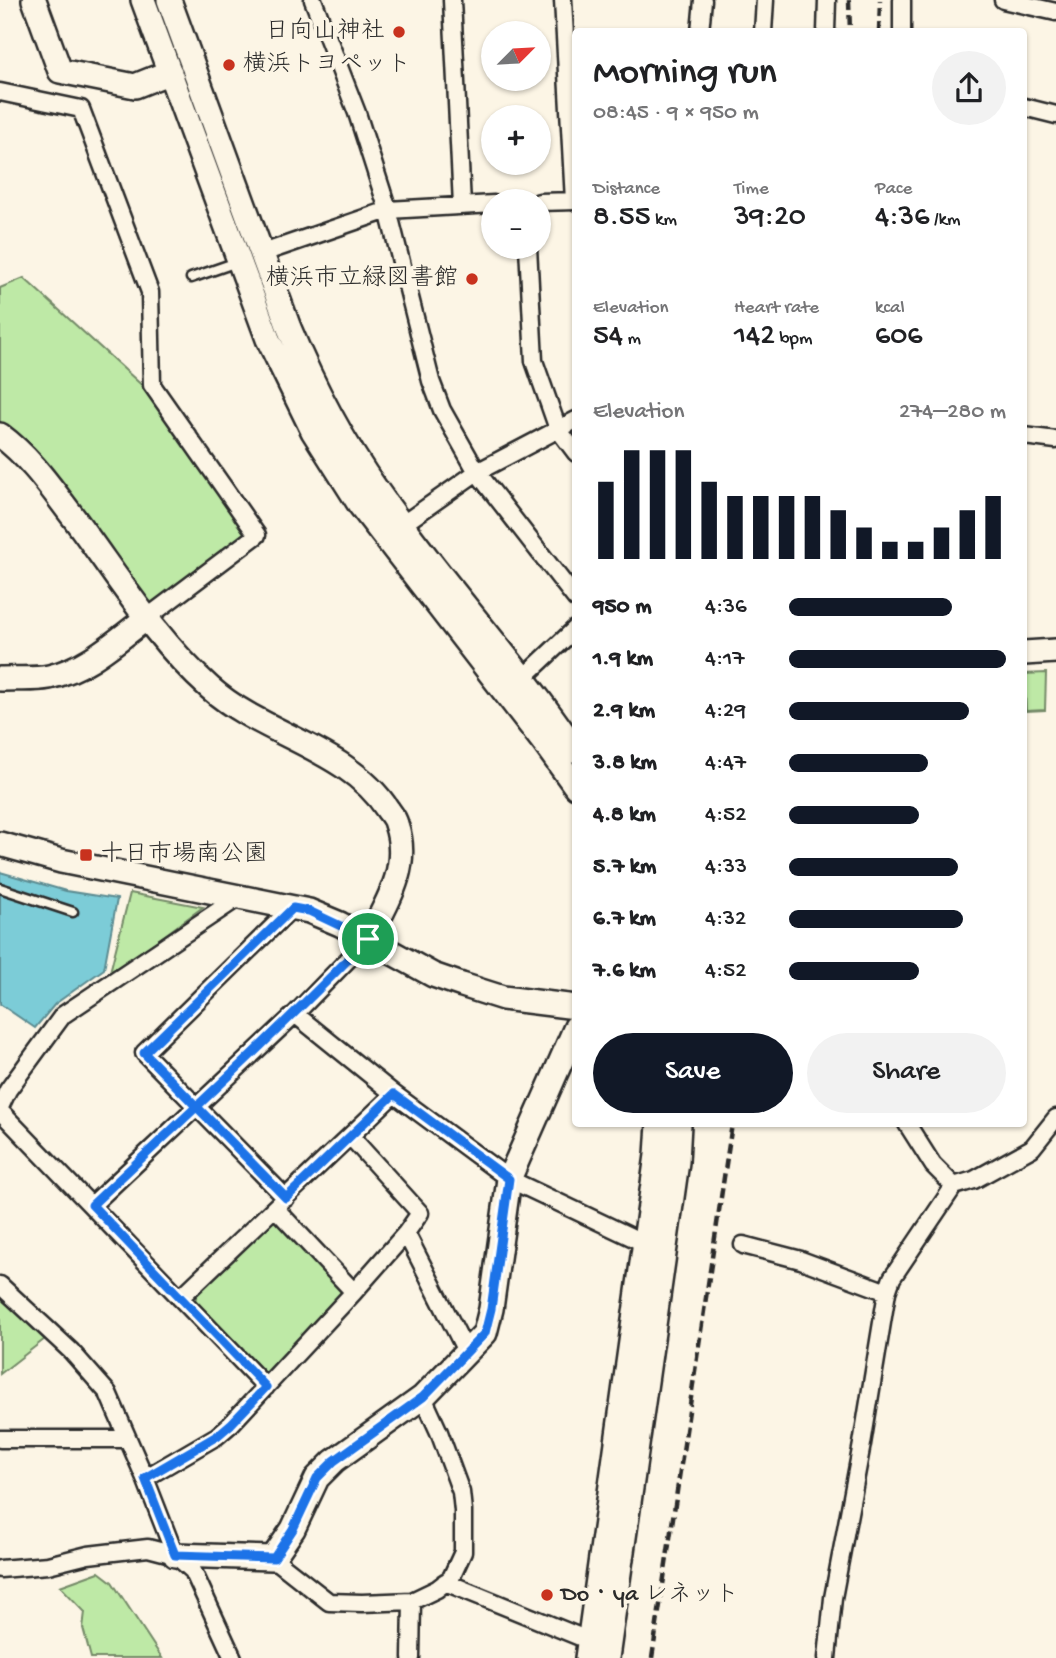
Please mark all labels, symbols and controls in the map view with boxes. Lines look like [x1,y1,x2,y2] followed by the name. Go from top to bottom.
[265,17,385,47] place label: 日向山神社
[481,21,551,91] north arrow
[481,21,551,259] map controls
[391,24,407,40] marker: 日向山神社
[243,51,411,80] place label: 横浜トヨペット
[932,51,1006,125] button: share
[593,52,777,96] text: Morning run
[221,57,237,73] marker: 横浜トヨペット
[593,100,759,127] text: 08:45 · 9 × 950 m
[481,105,551,175] button: +
[593,178,660,201] text: Distance
[734,178,769,201] text: Time
[875,178,912,201] text: Pace
[481,189,551,259] button: −
[593,201,650,236] text: 8.55
[734,201,806,236] text: 39:20
[875,201,929,236] text: 4:36
[650,209,677,232] text: km
[929,209,960,232] text: /km
[266,264,458,294] place label: 横浜市立緑図書館
[464,271,480,287] marker: 横浜市立緑図書館
[593,297,669,320] text: Elevation
[734,297,819,320] text: Heart rate
[875,297,905,320] text: kcal
[593,320,623,355] text: 54
[734,320,775,355] text: 142
[875,320,922,355] text: 606
[623,328,641,351] text: m
[775,328,812,351] text: bpm
[593,399,684,426] text: Elevation
[899,399,1006,426] text: 274–280 m
[593,594,651,621] text: 950 m
[705,594,747,621] text: 4:36
[593,646,653,673] text: 1.9 km
[705,646,744,673] text: 4:17
[593,698,655,725] text: 2.9 km
[705,698,746,725] text: 4:29
[593,750,657,777] text: 3.8 km
[705,750,746,777] text: 4:47
[593,802,656,829] text: 4.8 km
[705,802,746,829] text: 4:52
[100,840,268,870] place label: 十日市場南公園
[78,847,94,863] marker: 十日市場南公園
[593,854,656,881] text: 5.7 km
[705,854,747,881] text: 4:33
[593,906,656,933] text: 6.7 km
[705,906,746,933] text: 4:32
[338,909,398,969] pin
[349,920,387,958] icon: arrive
[593,958,656,985] text: 7.6 km
[705,958,746,985] text: 4:52
[593,1033,793,1113] button: Save
[807,1033,1006,1113] button: Share
[559,1581,739,1610] place label: Do・ya レネット
[539,1587,555,1603] marker: Do・ya レネット

